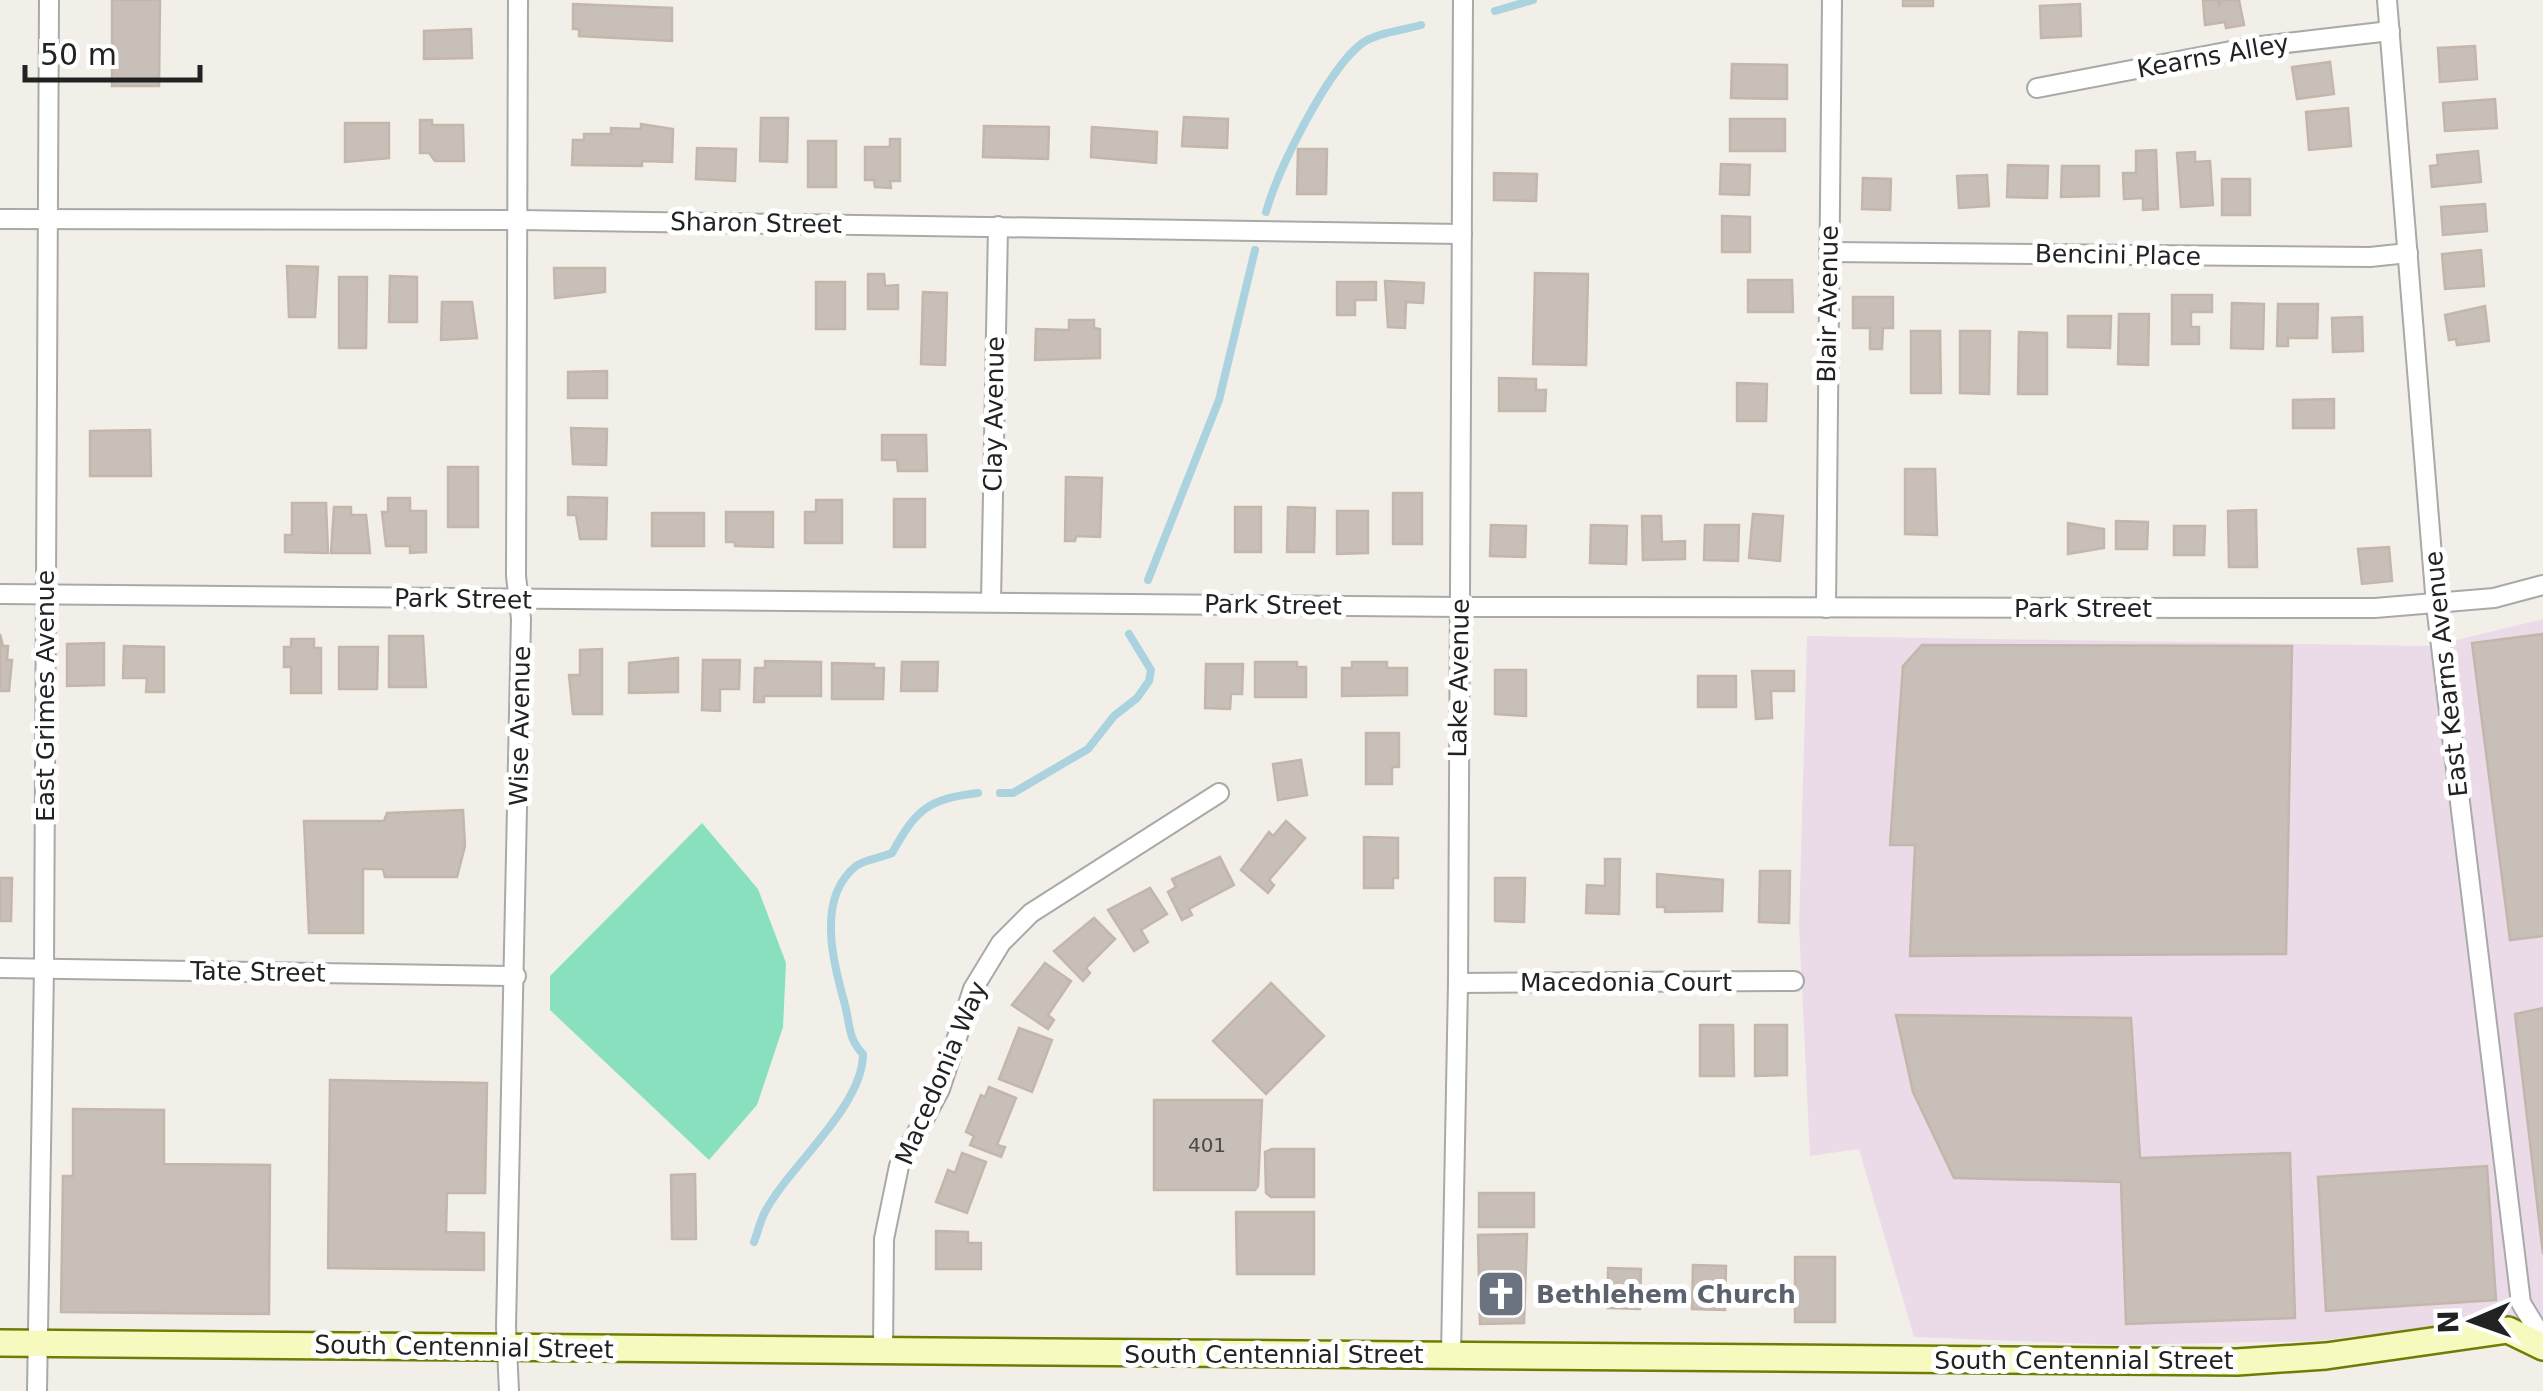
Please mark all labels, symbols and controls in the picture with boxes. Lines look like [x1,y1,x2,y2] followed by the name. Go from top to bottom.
[25,20,200,82] scale bar
[2135,28,2291,84] street label: Kearns Alley
[40,37,117,72] text: 50 m
[670,207,842,239] street label: Sharon Street
[1812,225,1844,383] street label: Blair Avenue
[2035,239,2201,271] street label: Bencini Place
[978,336,1010,492] street label: Clay Avenue
[2419,550,2473,798] street label: East Kearns Avenue
[31,570,60,822] street label: East Grimes Avenue
[394,583,532,615] street label: Park Street
[1204,589,1342,621] street label: Park Street
[2014,594,2152,623] street label: Park Street
[1443,598,1475,758] street label: Lake Avenue
[504,646,536,806] street label: Wise Avenue
[189,956,326,988] street label: Tate Street
[1520,968,1732,997] street label: Macedonia Court
[889,977,993,1169] street label: Macedonia Way
[1188,1133,1226,1157] house number: 401
[1475,1268,1527,1320] church icon: Bethlehem Church
[2423,1271,2523,1371] north arrow
[1536,1280,1796,1309] place label: Bethlehem Church
[2432,1310,2465,1334] text: N
[314,1330,614,1364] street label: South Centennial Street
[1124,1340,1424,1369] street label: South Centennial Street
[1934,1346,2234,1375] street label: South Centennial Street

